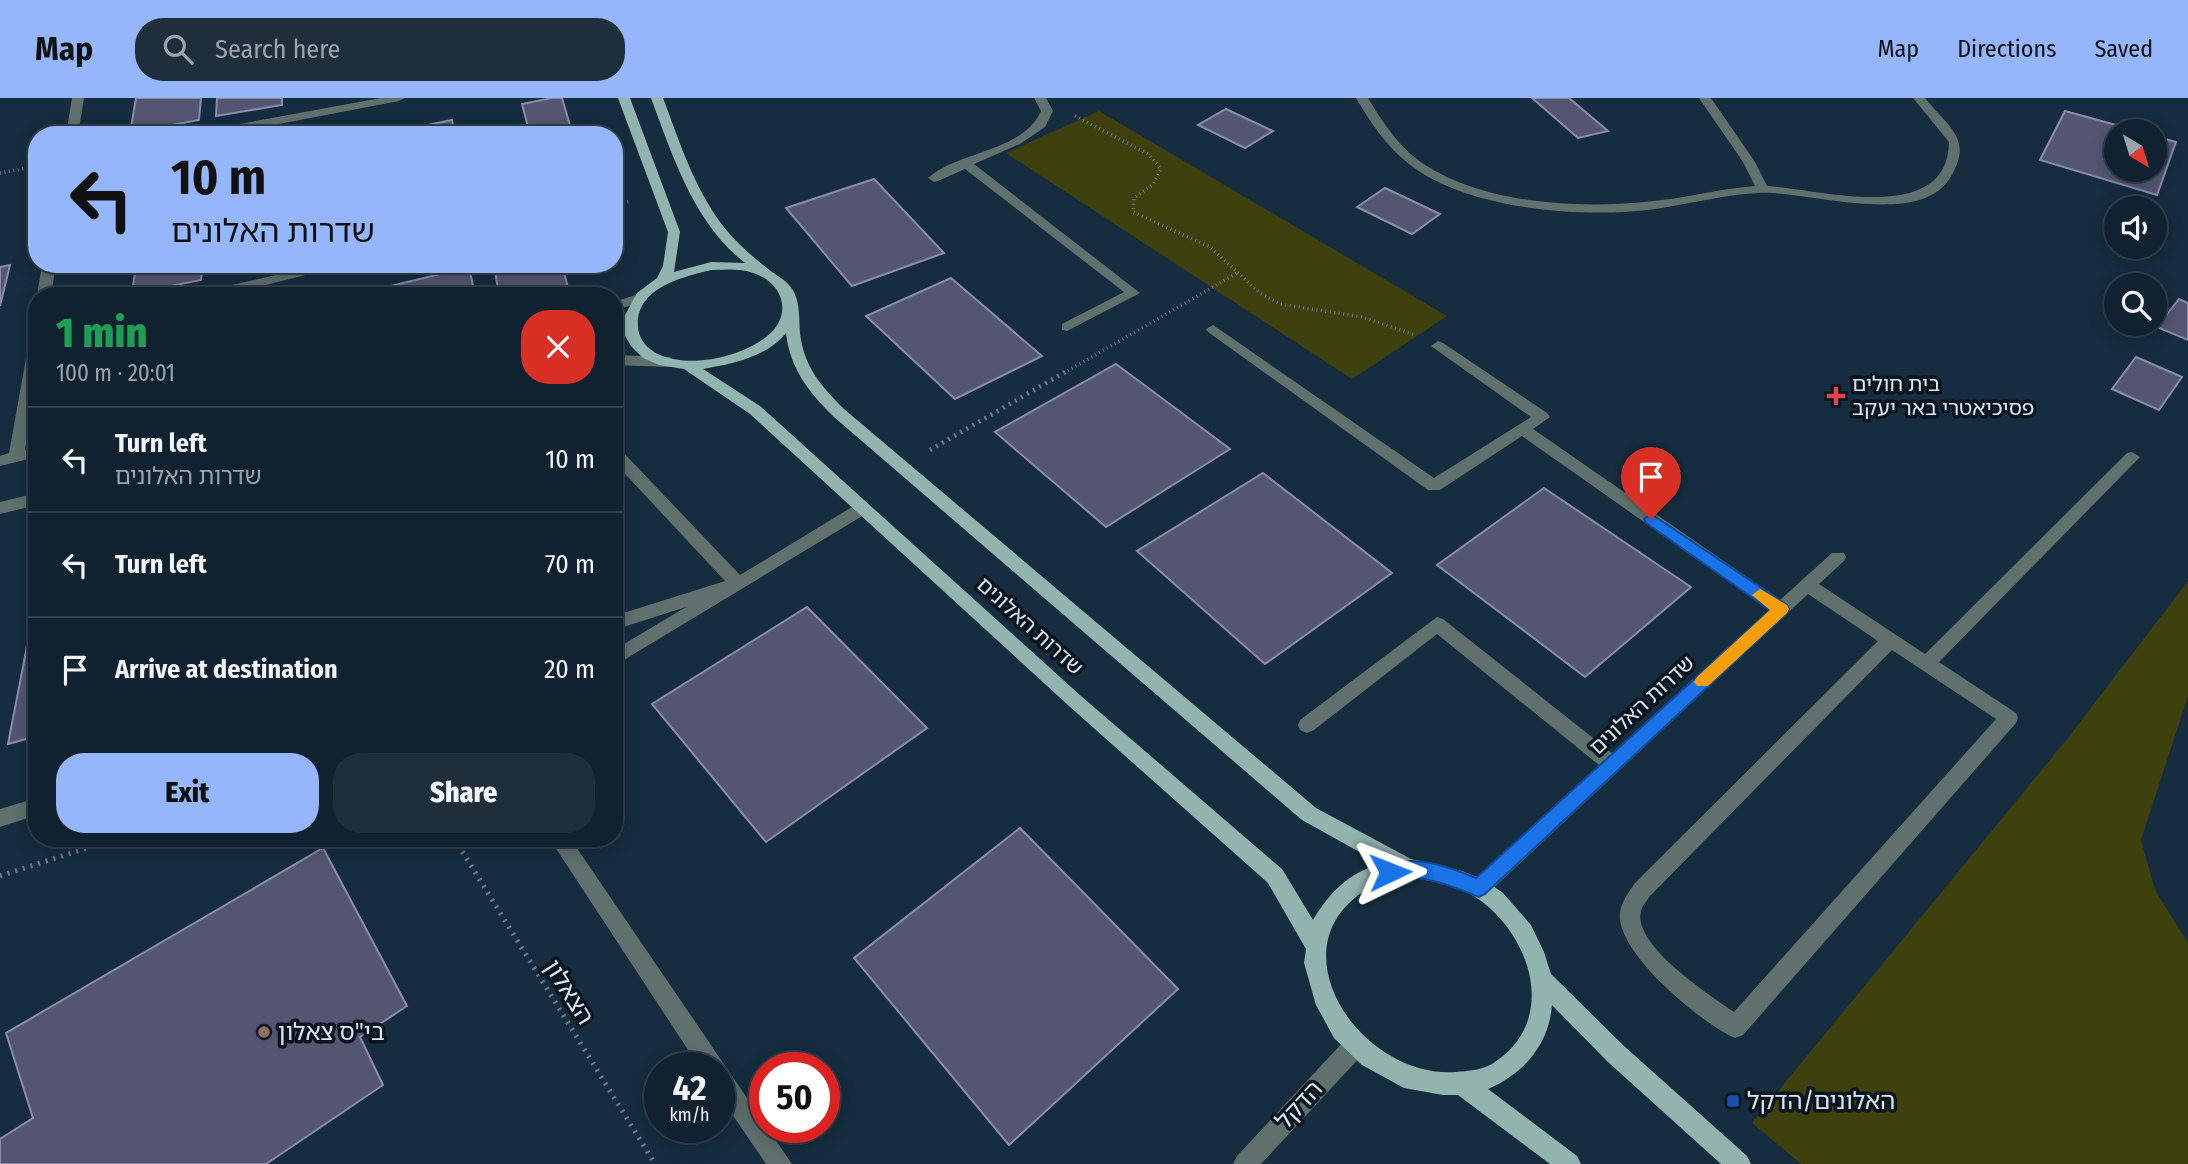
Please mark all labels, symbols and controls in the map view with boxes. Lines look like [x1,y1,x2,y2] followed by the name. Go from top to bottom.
[135,18,625,81] search box
[35,29,93,69] text: Map
[159,30,197,68] icon: search
[215,34,340,65] text: Search here
[1878,35,1919,63] text: Map
[1957,35,2056,63] text: Directions
[2094,35,2153,63] text: Saved
[2104,119,2166,182] north arrow
[2104,119,2167,336] map controls
[171,148,266,207] text: 10 m
[56,154,147,245] icon: left
[2104,196,2167,259] button: sound
[171,212,375,250] text: שדרות האלונים
[2104,273,2167,336] button: search
[56,308,147,358] text: 1 min
[521,310,595,384] button: close
[56,359,175,387] text: 100 m · 20:01
[1852,371,2034,421] place label: בית חולים פסיכיאטרי באר יעקב
[1826,386,1846,406] marker: בית חולים פסיכיאטרי באר יעקב
[115,428,207,459] text: Turn left
[56,441,94,479] icon: left
[545,444,595,475] text: 10 m
[1621,447,1681,519] pin
[1632,458,1670,496] icon: arrive
[115,462,262,490] text: שדרות האלונים
[56,546,94,584] icon: left
[115,549,207,580] text: Turn left
[545,549,595,580] text: 70 m
[972,572,1088,680] street label: שדרות האלונים
[1584,650,1700,760] street label: שדרות האלונים
[56,651,94,689] icon: arrive
[115,654,338,685] text: Arrive at destination
[544,654,595,685] text: 20 m
[56,753,319,833] button: Exit
[333,753,595,833] button: Share
[1353,835,1427,909] position arrow
[538,955,600,1029] street label: הצאלון
[278,1018,385,1046] place label: בי"ס צאלון
[256,1024,272,1040] marker: בי"ס צאלון
[749,1052,840,1143] speed limit sign: 50
[673,1067,706,1109] text: 42
[1270,1075,1328,1135] street label: הדקל
[1747,1087,1895,1115] place label: האלונים/הדקל
[1725,1093,1741,1109] marker: האלונים/הדקל
[669,1104,710,1126] text: km/h

